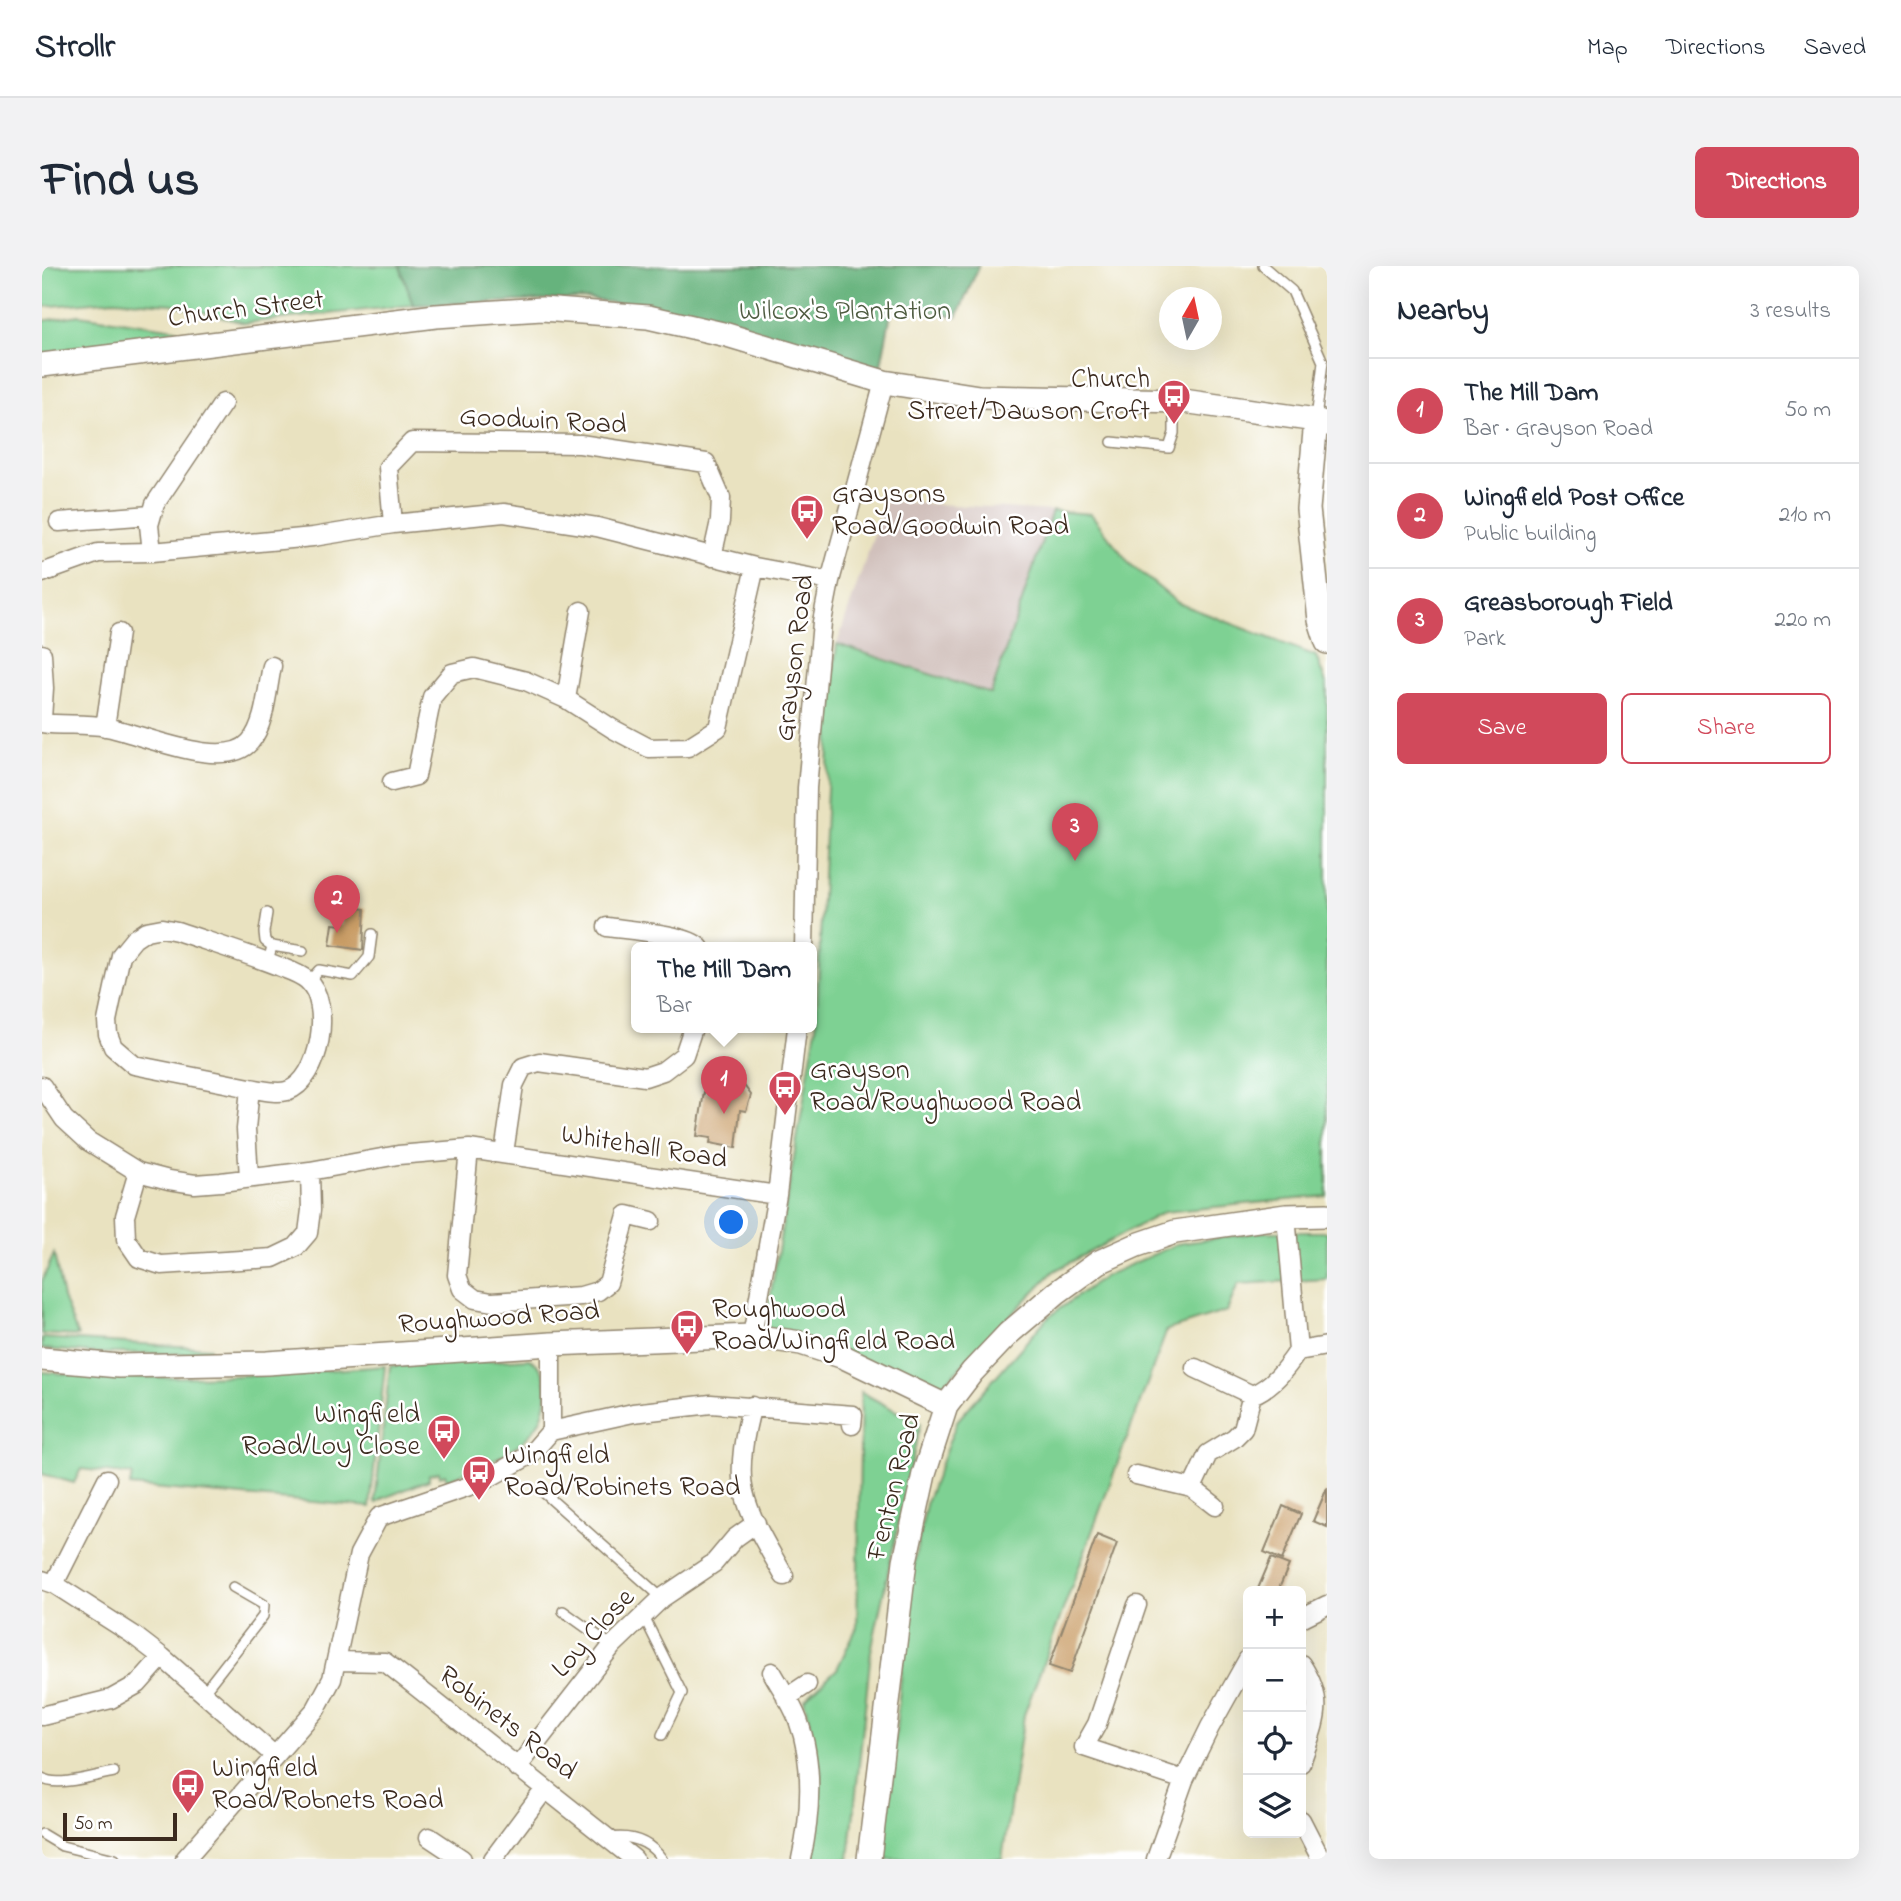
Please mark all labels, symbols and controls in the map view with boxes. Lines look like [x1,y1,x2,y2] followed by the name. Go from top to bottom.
[35,24,115,72] text: Strollr
[1587,31,1628,66] text: Map
[1666,31,1765,66] text: Directions
[1803,31,1866,66] text: Saved
[42,146,199,218] text: Find us
[1695,147,1859,218] button: Directions
[166,280,326,340] street label: Church Street
[1159,287,1222,350] north arrow
[1397,290,1489,334] text: Nearby
[739,292,951,333] park label: Wilcox's Plantation
[1750,295,1831,328] text: 3 results
[907,360,1150,433] place label: Church Street/Dawson Croft
[1464,375,1598,413] text: The Mill Dam
[1155,377,1193,426] bus stop icon: Church Street/Dawson Croft
[1416,394,1424,427] text: 1
[1784,394,1831,427] text: 50 m
[458,397,628,447] street label: Goodwin Road
[1464,413,1653,446] text: Bar · Grayson Road
[832,475,1069,548] place label: Graysons Road/Goodwin Road
[1464,480,1684,518] text: Wingfield Post Office
[788,492,826,541] bus stop icon: Graysons Road/Goodwin Road
[1414,499,1426,532] text: 2
[1779,499,1831,532] text: 210 m
[1464,518,1596,551] text: Public building
[765,572,827,744] street label: Grayson Road
[1464,585,1673,623] text: Greasborough Field
[1415,604,1425,637] text: 3
[1775,604,1831,637] text: 220 m
[1464,623,1506,656] text: Park
[1397,693,1607,764] button: Save
[1621,693,1831,764] button: Share
[1052,803,1098,861] pin: 3
[314,875,360,933] pin: 2
[631,942,817,1033] popup
[657,952,791,990] text: The Mill Dam
[657,990,692,1023] text: Bar
[810,1051,1081,1124] place label: Grayson Road/Roughwood Road
[701,1056,747,1114] pin: 1
[766,1068,804,1117] bus stop icon: Grayson Road/Roughwood Road
[558,1115,730,1181] street label: Whitehall Road
[714,1205,748,1239] your location
[712,1290,955,1363] place label: Roughwood Road/Wingfield Road
[397,1292,601,1346] street label: Roughwood Road
[668,1307,706,1356] bus stop icon: Roughwood Road/Wingfield Road
[241,1395,420,1468] place label: Wingfield Road/Loy Close
[857,1409,933,1566] street label: Fenton Road
[425,1412,463,1461] bus stop icon: Wingfield Road/Loy Close
[504,1436,741,1509] place label: Wingfield Road/Robinets Road
[460,1453,498,1502] bus stop icon: Wingfield Road/Robinets Road
[542,1579,646,1688] street label: Loy Close
[1243,1586,1306,1838] map controls
[1243,1586,1306,1649] button: +
[1243,1649,1306,1712] button: −
[429,1656,586,1792] street label: Robinets Road
[1243,1712,1306,1775] button: locate
[212,1749,444,1822] place label: Wingfield Road/Robnets Road
[169,1766,207,1815] bus stop icon: Wingfield Road/Robnets Road
[1243,1775,1306,1838] button: layers
[63,1810,177,1842] scale bar
[74,1811,113,1838] text: 50 m

